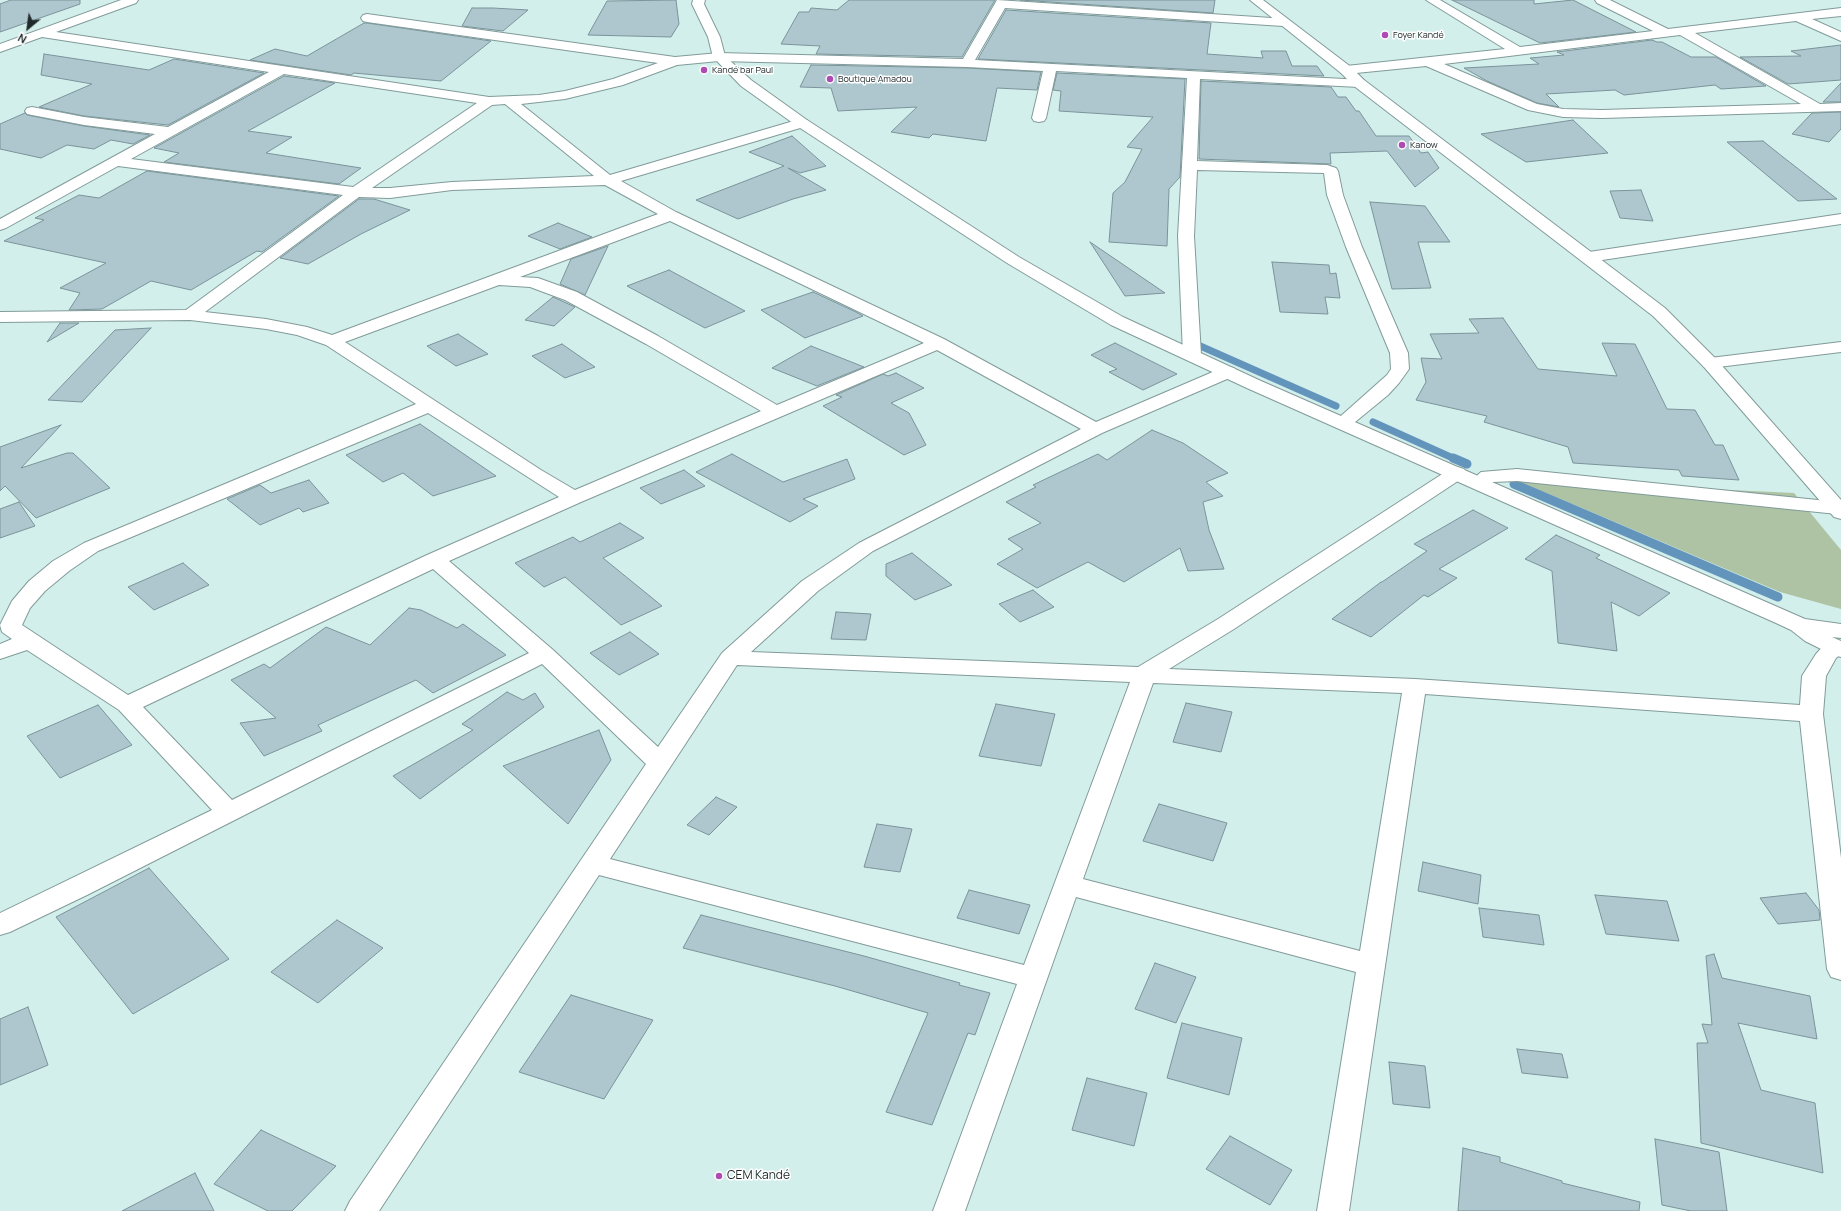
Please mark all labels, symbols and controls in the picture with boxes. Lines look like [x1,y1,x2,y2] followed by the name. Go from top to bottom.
[8,8,48,48] north arrow
[15,30,29,47] text: N
[1380,30,1390,40] marker: Foyer Kandé
[1393,30,1444,40] place label: Foyer Kandé
[699,65,709,75] marker: Kandé bar Paul
[712,65,773,75] place label: Kandé bar Paul
[825,74,835,84] marker: Boutique Amadou
[838,74,912,84] place label: Boutique Amadou
[1397,140,1407,150] marker: Kanow
[1410,140,1438,150] place label: Kanow
[727,1169,790,1183] place label: CEM Kandé
[714,1171,724,1181] marker: CEM Kandé

